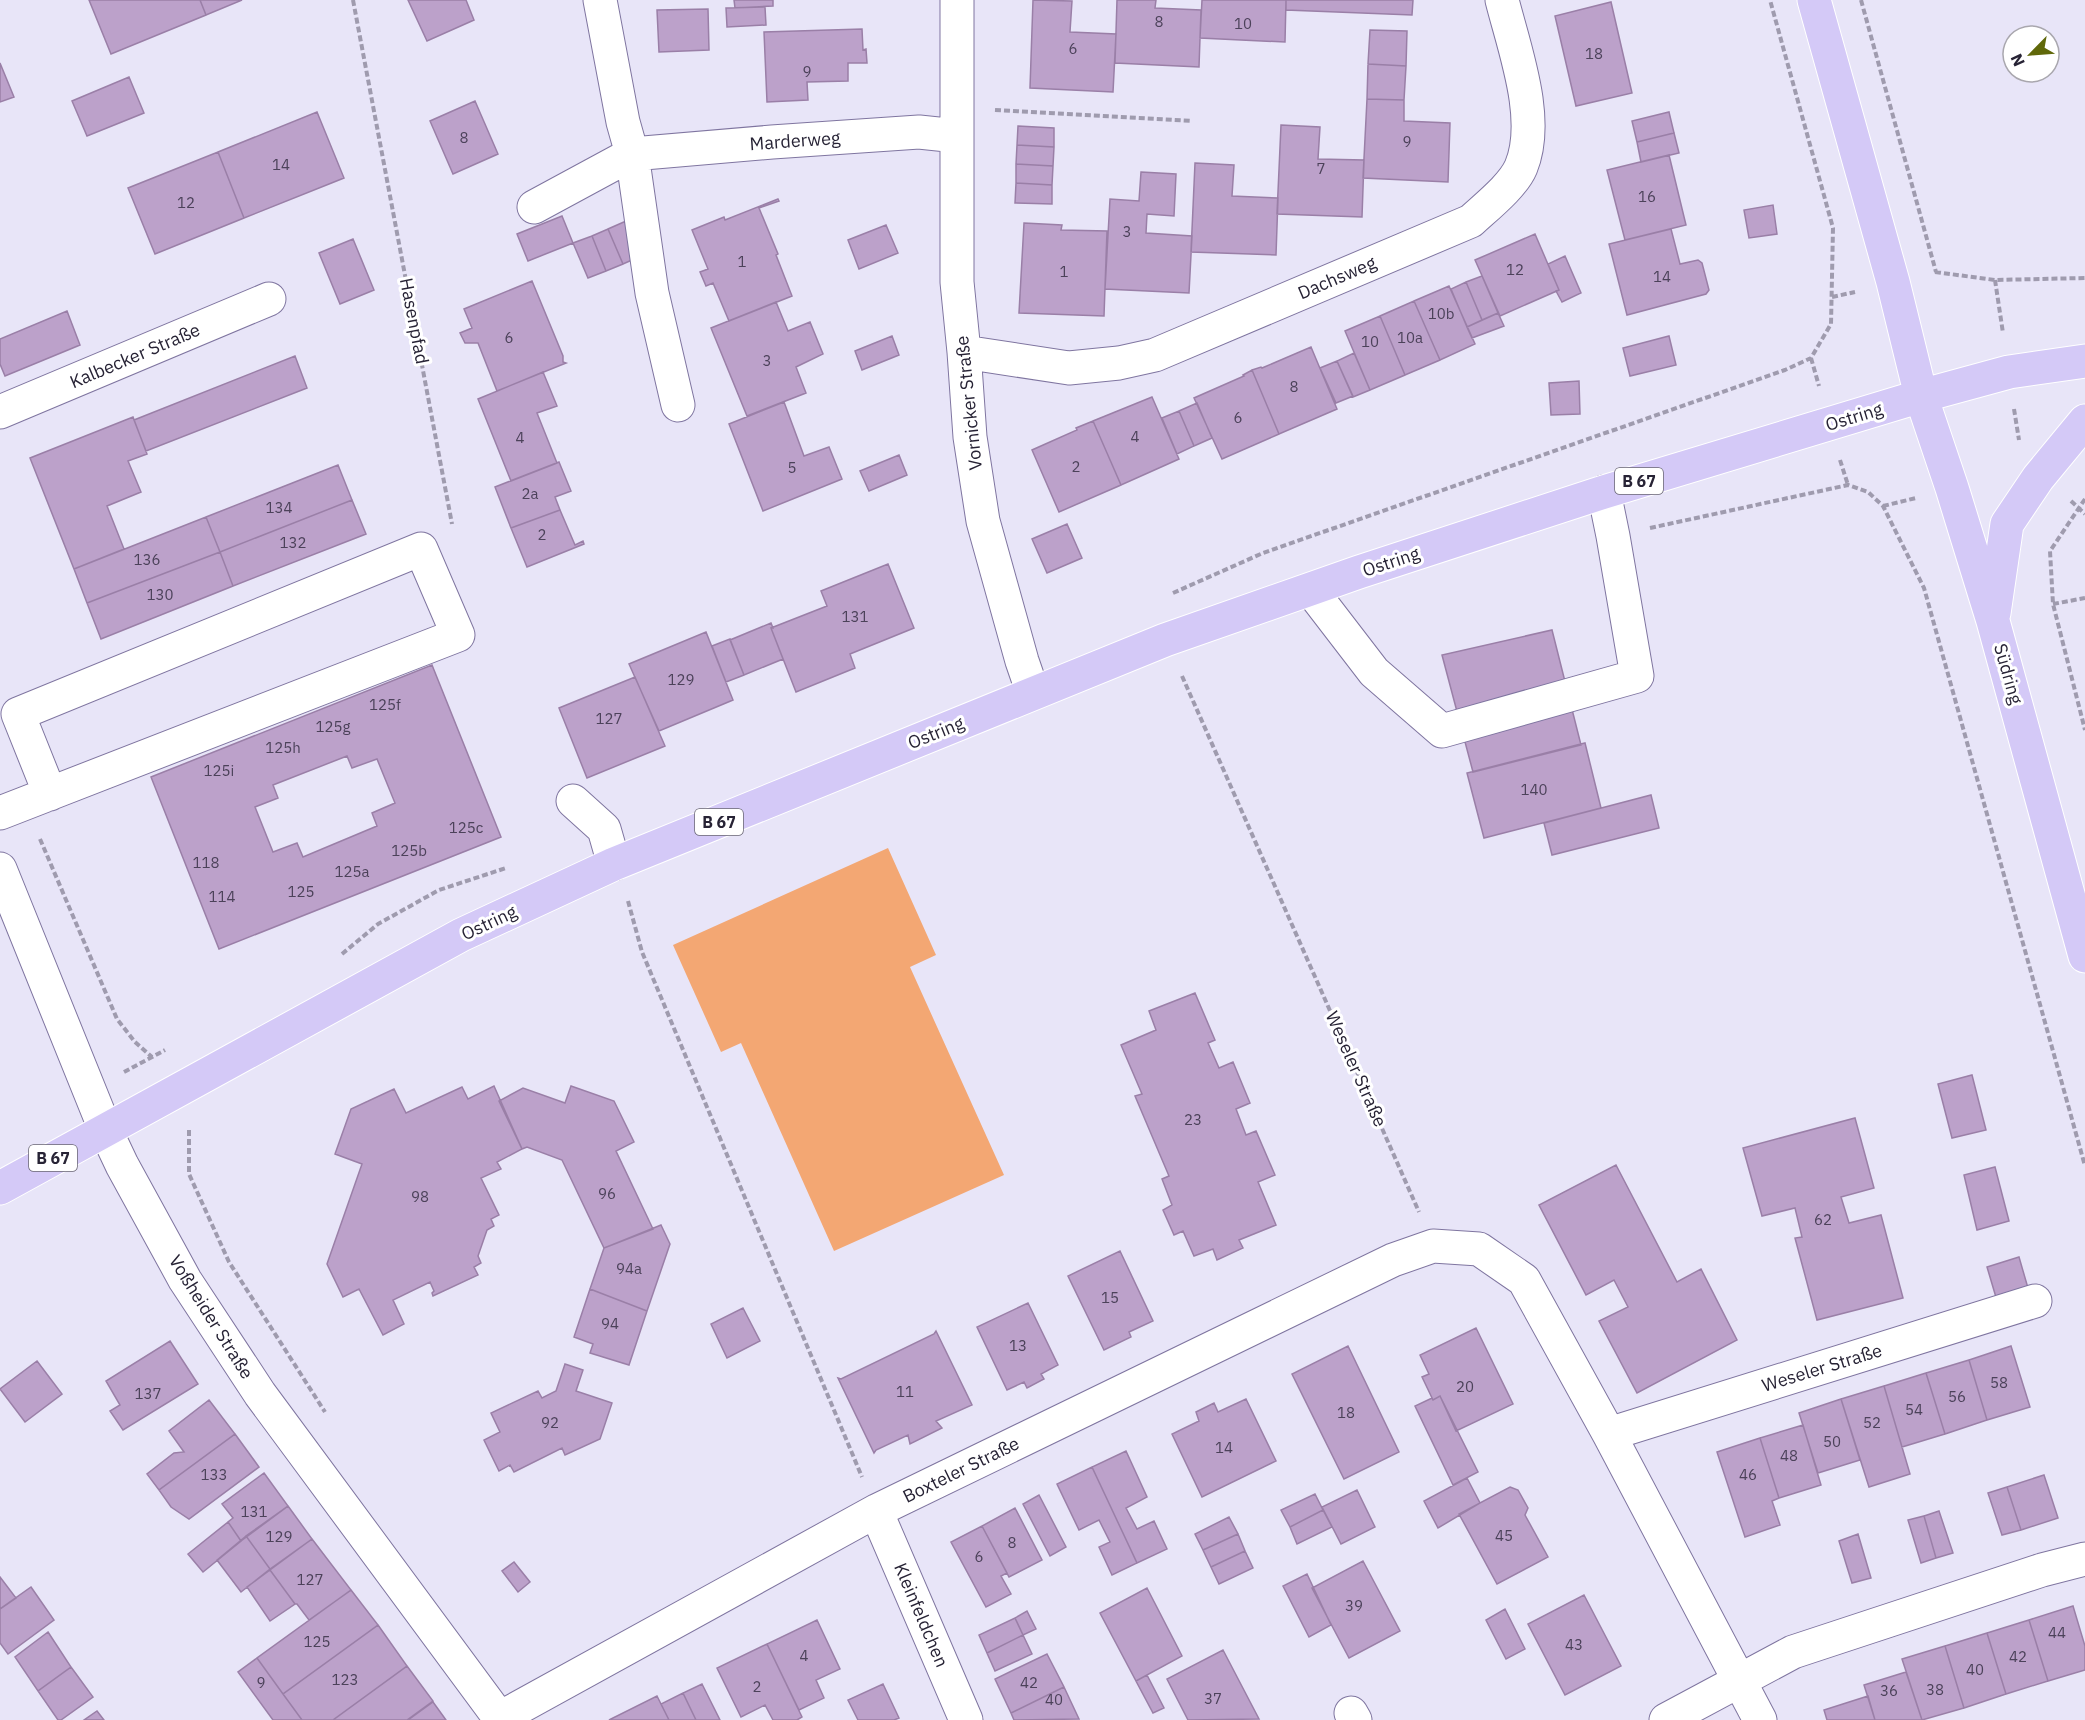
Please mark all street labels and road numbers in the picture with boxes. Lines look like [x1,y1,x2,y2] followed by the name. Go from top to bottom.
[749,126,842,155] street label: Marderweg
[1294,251,1380,304] street label: Dachsweg
[395,276,434,366] street label: Hasenpfad
[66,318,204,393] street label: Kalbecker Straße
[950,335,987,471] street label: Vornicker Straße
[1822,397,1886,436] street label: Ostring
[1615,468,1663,494] road number: B 67
[1359,541,1423,582] street label: Ostring
[1989,641,2028,707] street label: Südring
[904,711,968,754] street label: Ostring
[695,809,743,835] road number: B 67
[457,900,521,945] street label: Ostring
[1321,1007,1392,1130] street label: Weseler Straße
[29,1145,77,1171] road number: B 67
[164,1250,259,1383] street label: Voßheider Straße
[1759,1338,1885,1397] street label: Weseler Straße
[899,1431,1023,1508] street label: Boxteler Straße
[889,1559,954,1671] street label: Kleinfeldchen

